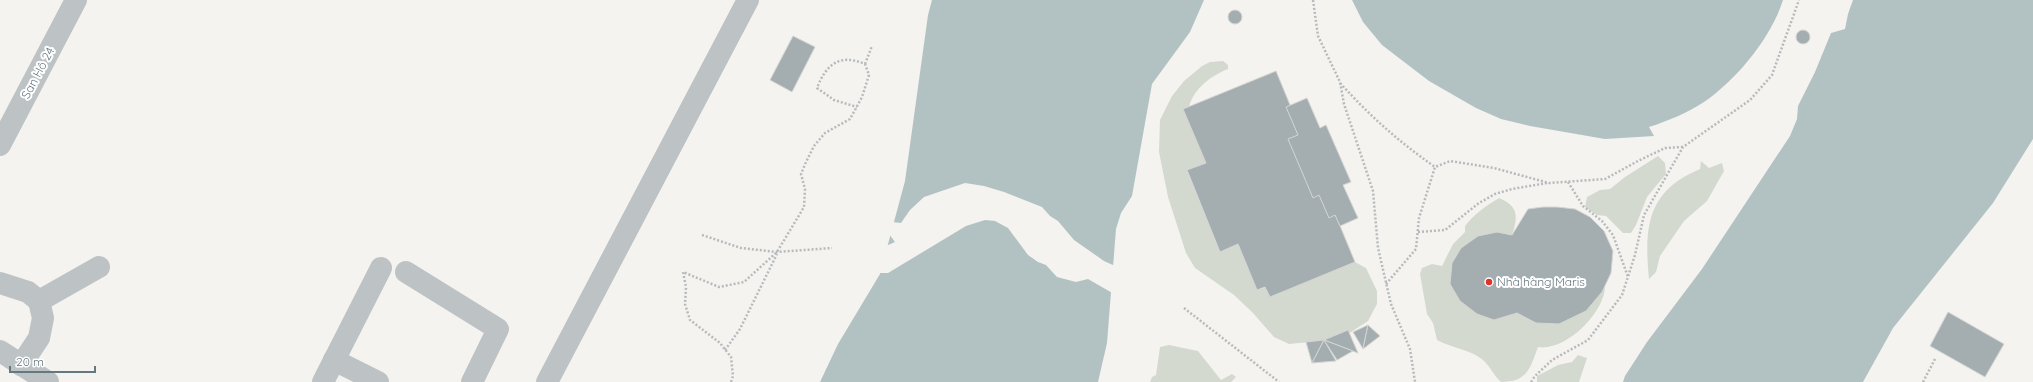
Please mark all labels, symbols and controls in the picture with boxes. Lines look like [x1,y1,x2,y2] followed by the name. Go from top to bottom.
[18,44,57,101] street label: San Hô 24
[1497,274,1585,289] place label: Nhà hàng Maris
[1484,277,1494,287] marker: Nhà hàng Maris
[10,348,95,374] scale bar
[16,354,44,369] text: 20 m

